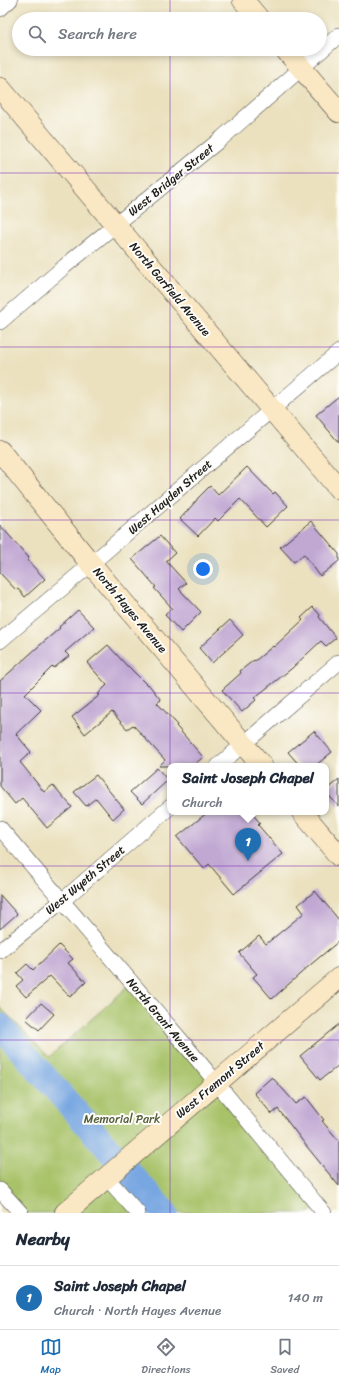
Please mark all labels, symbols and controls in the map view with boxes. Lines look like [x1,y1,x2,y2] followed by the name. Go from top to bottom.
[12,12,327,56] search box
[58,21,137,47] text: Search here
[26,23,48,45] icon: search
[123,137,220,222] street label: West Bridger Street
[124,237,217,342] street label: North Garfield Avenue
[123,454,217,540] street label: West Hayden Street
[193,559,213,579] your location
[87,562,173,658] street label: North Hayes Avenue
[167,763,329,815] popup
[182,765,314,791] text: Saint Joseph Chapel
[182,791,223,814] text: Church
[235,828,261,861] pin: 1
[40,840,130,920] street label: West Wyeth Street
[121,973,205,1067] street label: North Grant Avenue
[170,1035,271,1124] street label: West Fremont Street
[84,1108,161,1130] park label: Memorial Park
[16,1224,70,1254] text: Nearby
[54,1273,186,1299] text: Saint Joseph Chapel
[26,1286,32,1309] text: 1
[288,1286,323,1309] text: 140 m
[54,1299,221,1322] text: Church · North Hayes Avenue
[40,1336,62,1379] tab: Map
[141,1336,191,1379] tab: Directions
[270,1336,299,1379] tab: Saved

